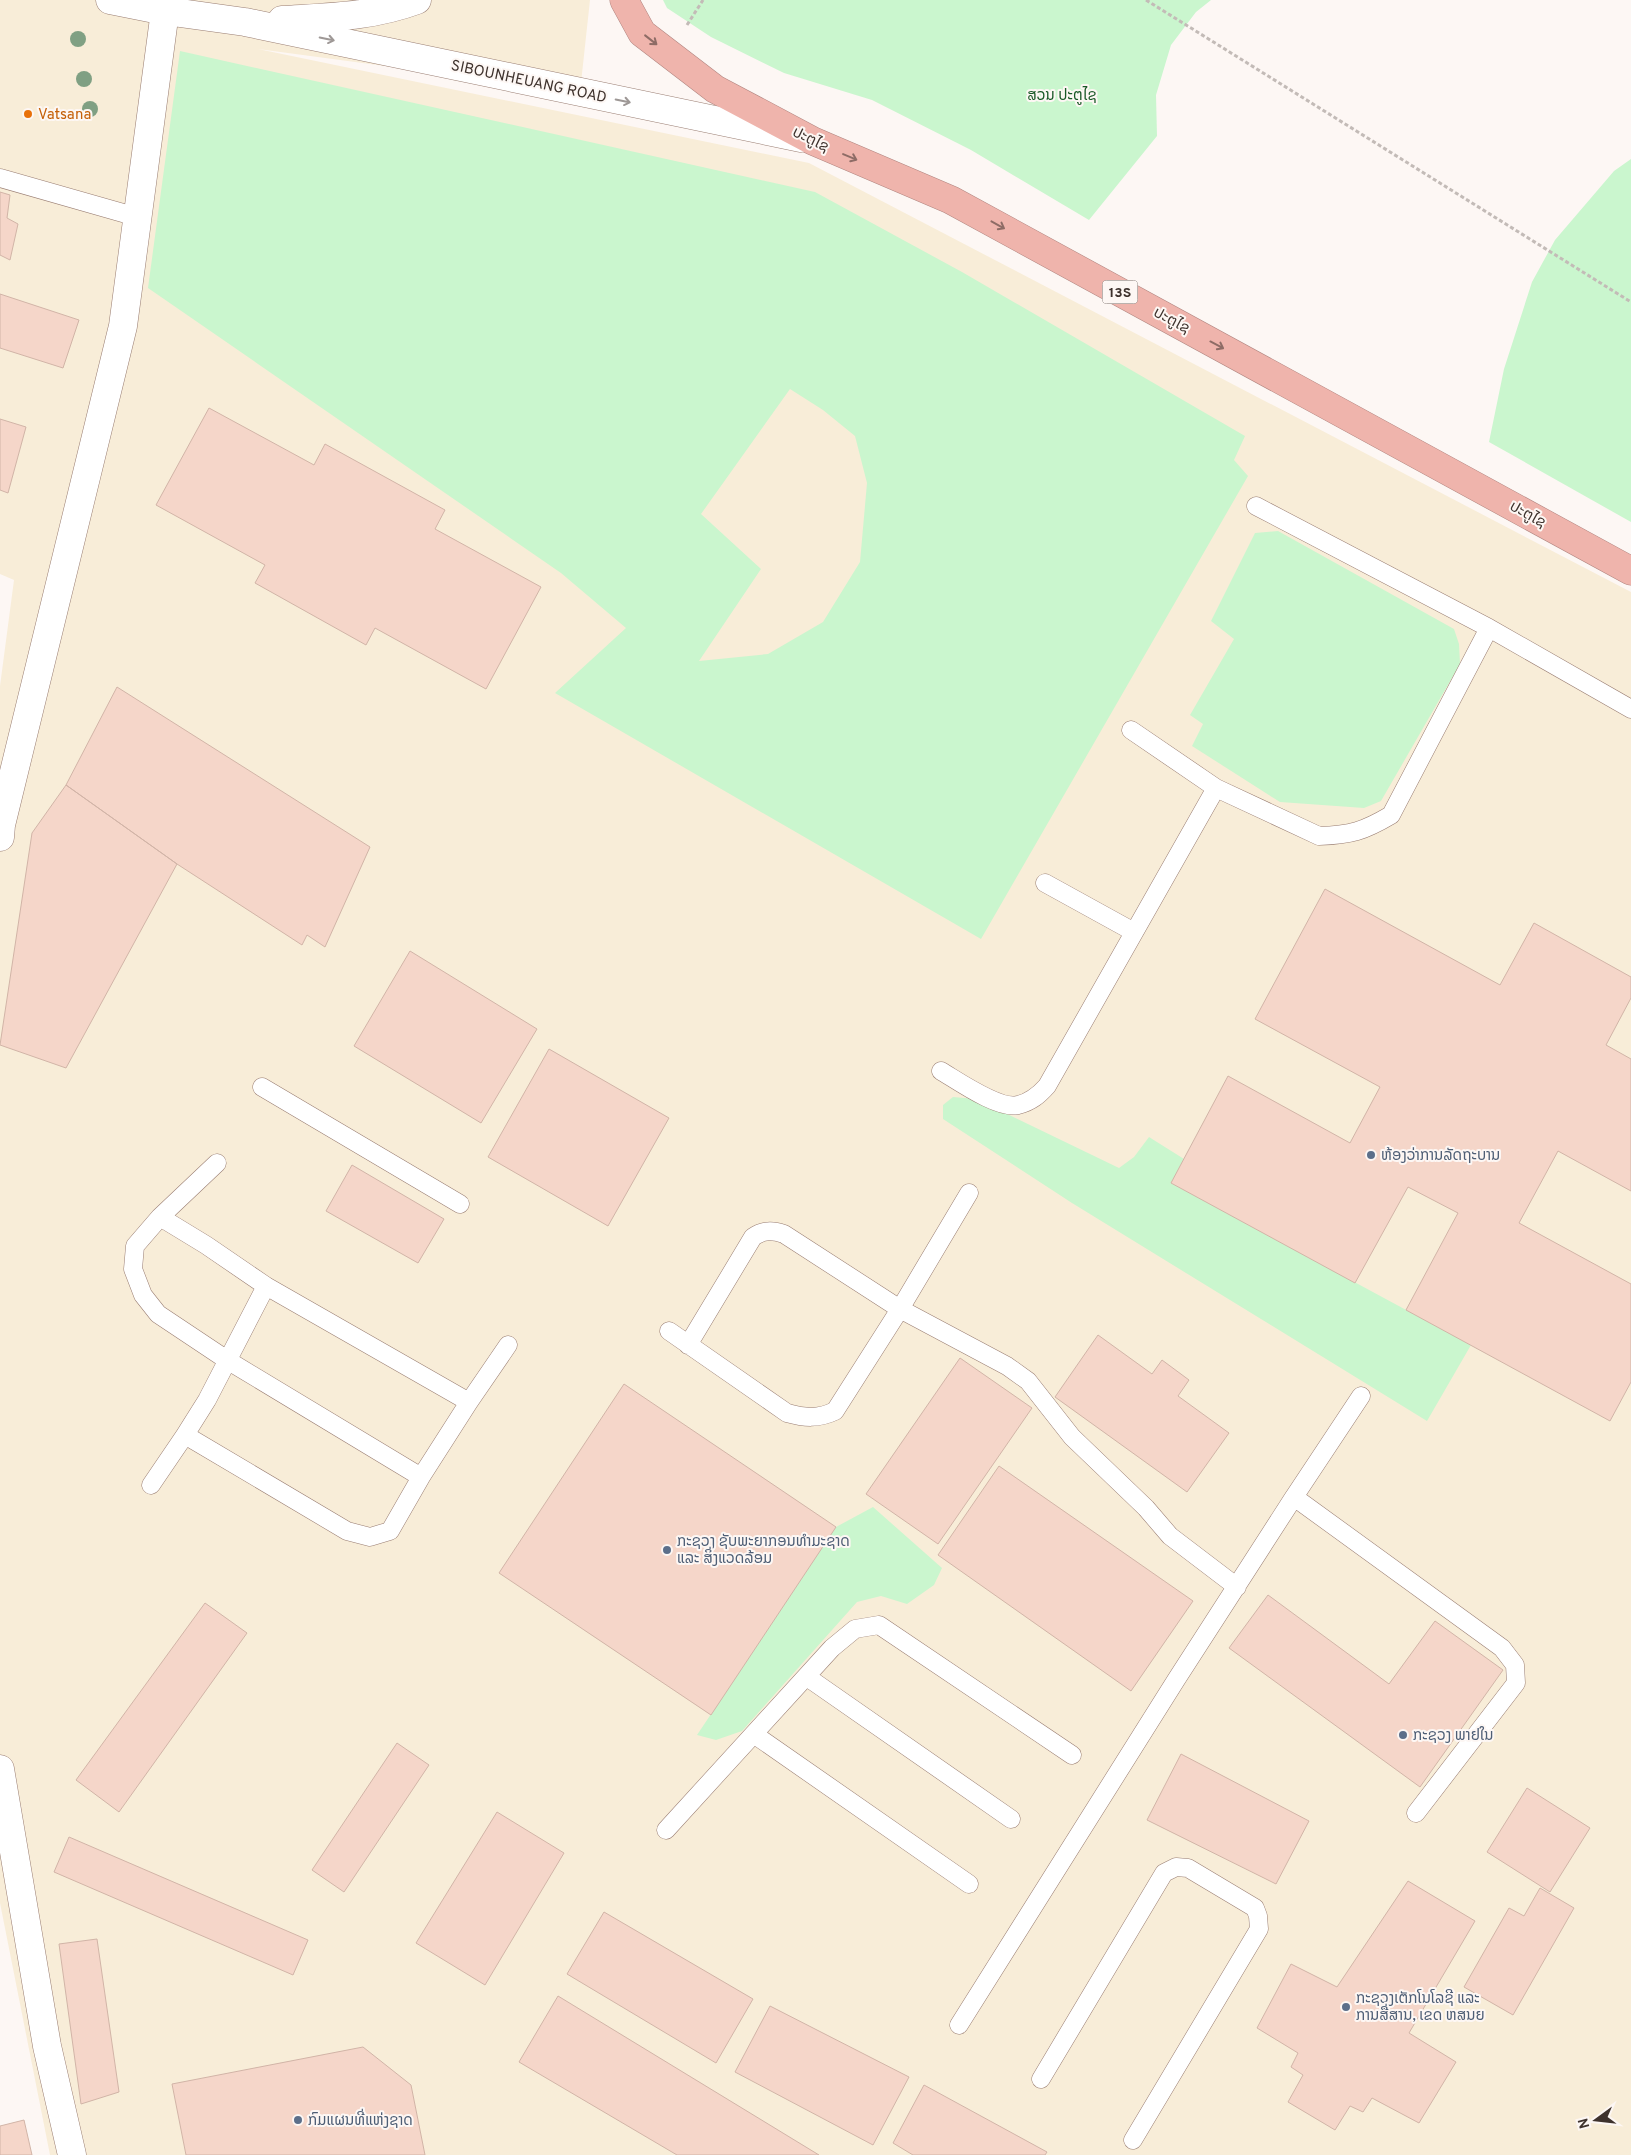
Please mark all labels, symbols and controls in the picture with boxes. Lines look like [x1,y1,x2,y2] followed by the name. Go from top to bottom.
[644,34,657,45] one-way arrow
[319,35,335,44] one-way arrow
[449,57,608,108] street label: SIBOUNHEUANG ROAD
[1027,86,1097,106] park label: ສວນ ປະຕູໄຊ
[615,97,631,106] one-way arrow
[38,106,91,125] place label: Vatsana
[22,108,34,120] marker: Vatsana
[789,122,832,157] street label: ປະຕູໄຊ
[842,152,857,162] one-way arrow
[990,221,1004,231] one-way arrow
[1102,280,1138,304] road number: 13S
[1150,303,1193,339] street label: ປະຕູໄຊ
[1210,340,1225,350] one-way arrow
[1506,497,1549,533] street label: ປະຕູໄຊ
[1381,1147,1500,1166] place label: ຫ້ອງວ່າການລັດຖະບານ
[1365,1149,1377,1161] marker: ຫ້ອງວ່າການລັດຖະບານ
[677,1533,850,1569] place label: ກະຊວງ ຊັບພະຍາກອນທຳມະຊາດ ແລະ ສິ່ງແວດລ້ອມ
[661,1544,673,1556] marker: ກະຊວງ ຊັບພະຍາກອນທຳມະຊາດ ແລະ ສິ່ງແວດລ້ອມ
[1413,1726,1493,1746] place label: ກະຊວງ ພາຢໃນ
[1397,1729,1409,1741] marker: ກະຊວງ ພາຢໃນ
[1356,1989,1485,2026] place label: ກະຊວງເຕັກໂນໂລຊີ ແລະ ການສື່ສານ, ເຂດ ຫສນຍ
[1340,2001,1352,2013] marker: ກະຊວງເຕັກໂນໂລຊີ ແລະ ການສື່ສານ, ເຂດ ຫສນຍ
[1571,2095,1621,2145] north arrow
[308,2108,413,2131] place label: ກົມແຜນທີ່ແຫ່ງຊາດ
[292,2114,304,2126] marker: ກົມແຜນທີ່ແຫ່ງຊາດ
[1575,2116,1594,2130] text: N

